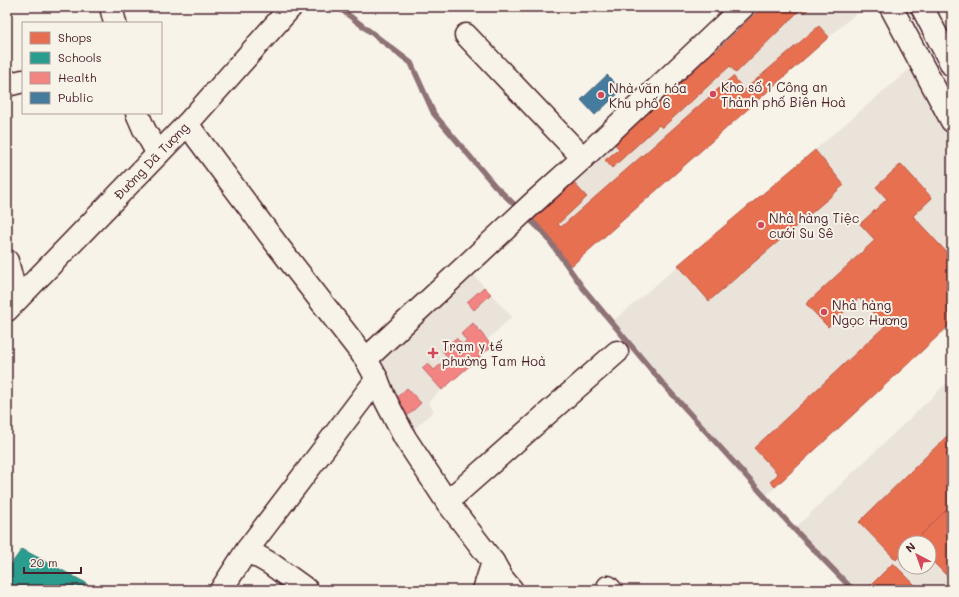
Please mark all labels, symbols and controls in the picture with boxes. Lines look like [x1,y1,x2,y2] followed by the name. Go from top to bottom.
[22,22,162,114] legend
[58,29,92,45] text: Shops
[58,49,102,65] text: Schools
[58,69,97,85] text: Health
[721,78,846,110] place label: Kho số 1 Công an Thành phố Biên Hoà
[609,79,687,111] place label: Nhà văn hóa Khu phố 6
[58,89,93,105] text: Public
[708,89,718,99] marker: Kho số 1 Công an Thành phố Biên Hoà
[596,90,606,100] marker: Nhà văn hóa Khu phố 6
[109,118,192,203] street label: Đường Dã Tượng
[769,209,860,241] place label: Nhà hàng Tiệc cưới Su Sê
[756,220,766,230] marker: Nhà hàng Tiệc cưới Su Sê
[832,296,907,328] place label: Nhà hàng Ngọc Hương
[819,307,829,317] marker: Nhà hàng Ngọc Hương
[442,337,546,369] place label: Trạm y tế phường Tam Hoà
[427,347,439,359] marker: Trạm y tế phường Tam Hoà
[897,535,937,575] north arrow
[902,539,918,555] text: N
[24,549,81,575] scale bar
[30,554,58,570] text: 20 m

